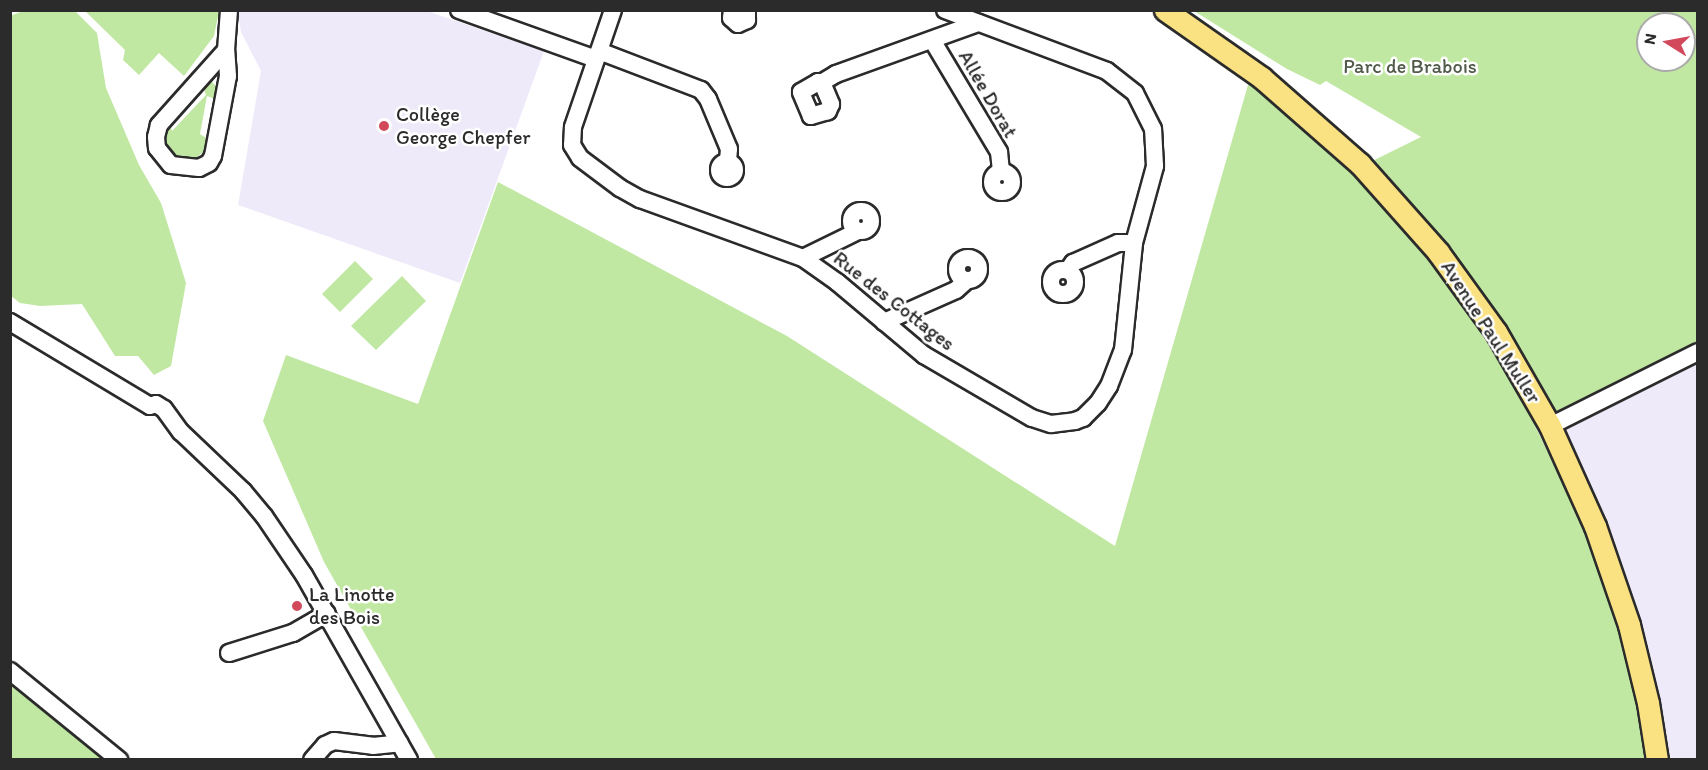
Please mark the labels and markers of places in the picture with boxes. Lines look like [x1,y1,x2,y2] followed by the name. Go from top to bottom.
[396,102,530,149] place label: Collège George Chepfer
[377,119,391,133] marker: Collège George Chepfer
[309,582,395,629] place label: La Linotte des Bois
[290,599,304,613] marker: La Linotte des Bois

